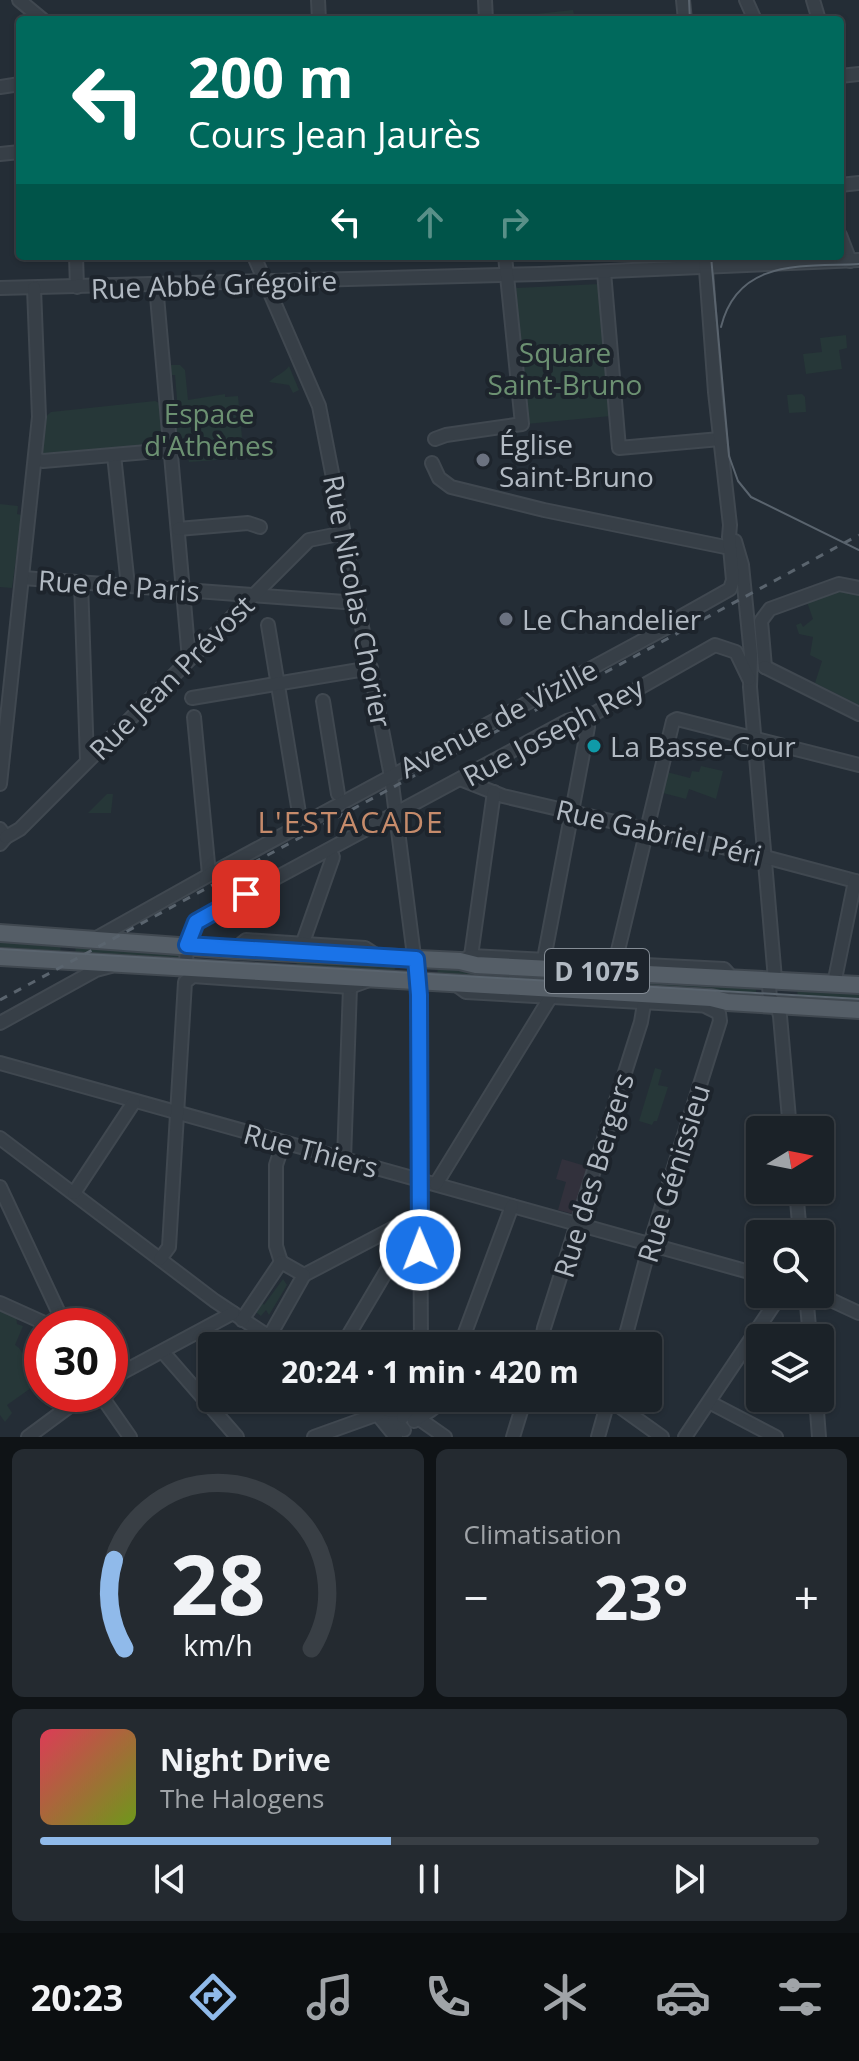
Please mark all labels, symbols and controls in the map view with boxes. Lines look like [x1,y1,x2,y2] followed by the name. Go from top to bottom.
[188,38,354,114] text: 200 m
[56,48,160,152] icon: left
[188,110,481,159] text: Cours Jean Jaurès
[324,200,368,244] icon: left
[408,200,452,244] icon: ahead
[492,200,536,244] icon: right
[90,261,338,307] street label: Rue Abbé Grégoire
[488,333,642,403] park label: Square Saint-Bruno
[144,394,274,464] park label: Espace d'Athènes
[499,425,654,495] place label: Église Saint-Bruno
[474,451,492,469] marker: Église Saint-Bruno
[315,472,401,731] street label: Rue Nicolas Chorier
[37,560,201,610] street label: Rue de Paris
[80,586,262,768] street label: Rue Jean Prévost
[522,600,702,638] place label: Le Chandelier
[497,610,515,628] marker: Le Chandelier
[393,650,603,786] street label: Avenue de Vizille
[456,667,651,795] street label: Rue Joseph Rey
[610,727,796,765] place label: La Basse-Cour
[585,737,603,755] marker: La Basse-Cour
[552,790,766,874] street label: Rue Gabriel Péri
[257,801,445,842] district label: L'ESTACADE
[212,860,280,928] pin
[224,872,268,916] icon: arrive
[545,949,649,993] road number: D 1075
[544,1068,642,1282] street label: Rue des Bergers
[628,1079,718,1267] street label: Rue Génissieu
[240,1114,382,1186] street label: Rue Thiers
[746,1116,834,1204] north arrow
[746,1116,834,1412] map controls
[378,1208,462,1292] position arrow
[746,1220,834,1308] button: search
[24,1308,128,1412] speed limit sign: 30
[746,1324,834,1412] button: layers
[281,1351,579,1392] text: 20:24 · 1 min · 420 m
[464,1516,622,1552] text: Climatisation
[170,1526,265,1639] text: 28
[594,1556,688,1638] text: 23°
[464,1567,489,1627] text: −
[794,1567,819,1627] text: +
[183,1625,252,1664] text: km/h
[160,1739,331,1780] text: Night Drive
[160,1780,325,1816] text: The Halogens
[148,1857,192,1901] icon: previous
[407,1857,451,1901] icon: pause
[667,1857,711,1901] icon: next
[185,1969,241,2025] icon: directions
[302,1969,358,2025] icon: music
[420,1969,476,2025] icon: phone
[537,1969,593,2025] icon: climate
[655,1969,711,2025] icon: car
[772,1969,828,2025] icon: filters
[31,1973,123,2022] text: 20:23

